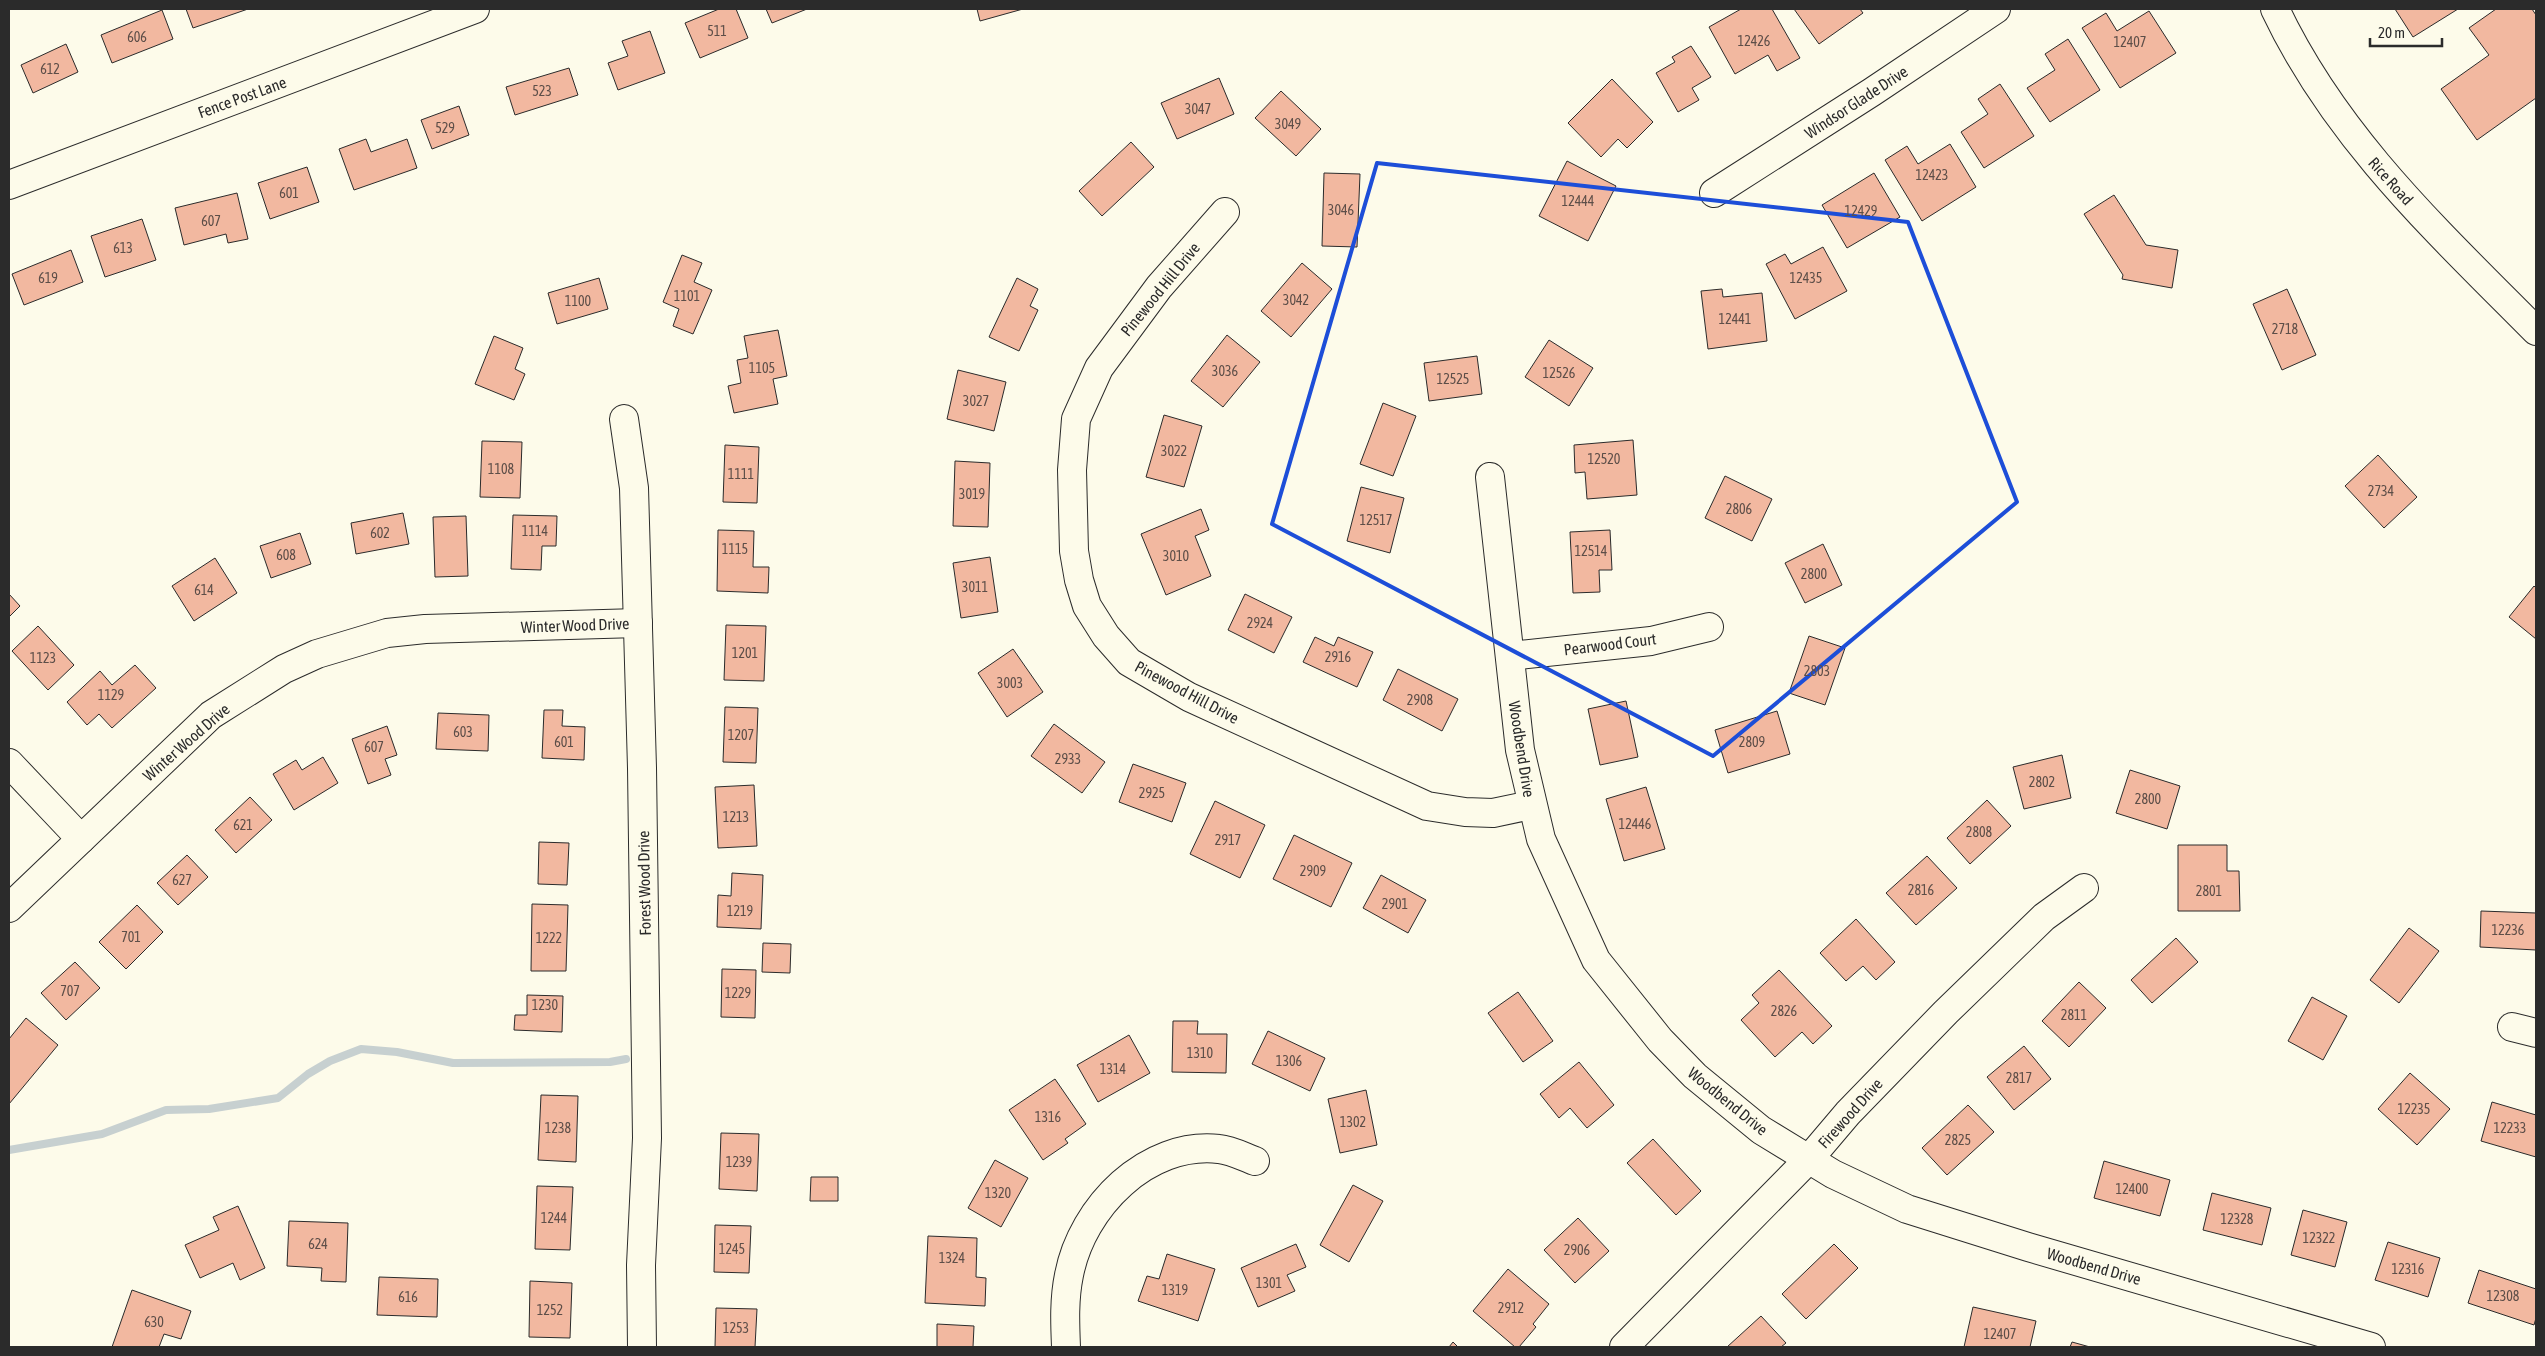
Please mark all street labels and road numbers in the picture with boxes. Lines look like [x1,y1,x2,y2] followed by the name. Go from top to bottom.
[1801,62,1911,142] street label: Windsor Glade Drive
[195,73,289,121] street label: Fence Post Lane
[2365,154,2417,208] street label: Rice Road
[1117,239,1203,339] street label: Pinewood Hill Drive
[520,614,630,636] street label: Winter Wood Drive
[1563,629,1658,659] street label: Pearwood Court
[1132,657,1242,727] street label: Pinewood Hill Drive
[139,700,233,784] street label: Winter Wood Drive
[1506,700,1538,798] street label: Woodbend Drive
[634,830,654,936] street label: Forest Wood Drive
[1685,1063,1771,1139] street label: Woodbend Drive
[1814,1075,1886,1151] street label: Firewood Drive
[2045,1244,2143,1288] street label: Woodbend Drive

